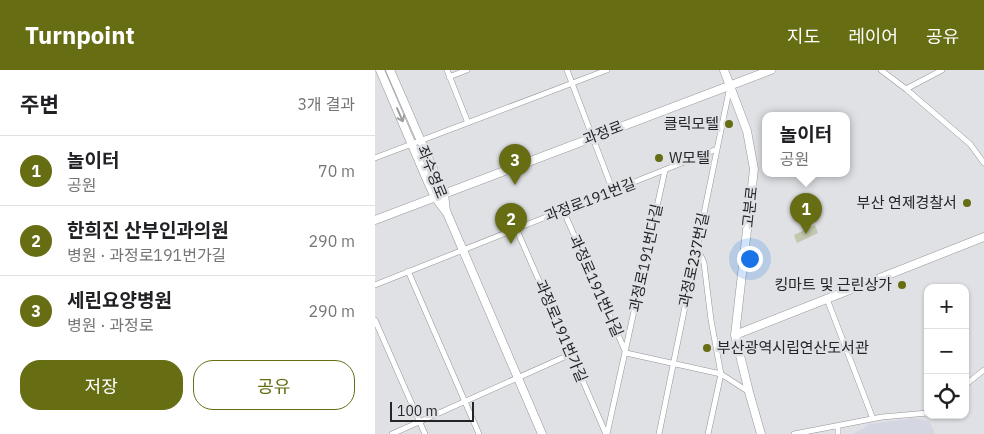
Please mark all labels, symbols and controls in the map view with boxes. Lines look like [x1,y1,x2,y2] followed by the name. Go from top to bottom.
[25,19,135,51] text: Turnpoint
[787,25,820,48] text: 지도
[848,25,898,48] text: 레이어
[926,25,959,48] text: 공유
[20,90,59,118] text: 주변
[297,94,355,114] text: 3개 결과
[395,107,405,122] one-way arrow
[762,112,850,177] popup
[664,114,719,133] place label: 클릭모텔
[580,116,626,149] street label: 과정로
[723,118,735,130] marker: 클릭모텔
[780,122,832,146] text: 놀이터
[413,143,452,201] street label: 좌수영로
[499,144,531,185] pin: 3
[67,148,119,172] text: 놀이터
[669,148,710,167] place label: W모텔
[780,149,809,169] text: 공원
[653,152,665,164] marker: W모텔
[31,161,41,181] text: 1
[318,161,355,181] text: 70 m
[542,173,638,226] street label: 과정로191번길
[67,175,96,195] text: 공원
[738,185,761,229] street label: 고분로
[790,193,822,234] pin: 1
[857,193,957,212] place label: 부산 연제경찰서
[961,197,973,209] marker: 부산 연제경찰서
[625,202,666,314] street label: 과정로191번다길
[495,203,527,244] pin: 2
[674,211,713,309] street label: 과정로237번길
[67,218,229,242] text: 한희진 산부인과의원
[31,231,41,251] text: 2
[308,231,355,251] text: 290 m
[565,232,627,340] street label: 과정로191번나길
[67,245,226,265] text: 병원 · 과정로191번가길
[737,246,763,272] your location
[775,275,892,294] place label: 킹마트 및 근린상가
[531,277,592,385] street label: 과정로191번가길
[896,279,908,291] marker: 킹마트 및 근린상가
[924,284,969,419] map controls
[924,284,969,329] button: +
[67,288,172,312] text: 세린요양병원
[31,301,41,321] text: 3
[308,301,355,321] text: 290 m
[67,315,153,335] text: 병원 · 과정로
[924,329,969,374] button: −
[717,338,869,357] place label: 부산광역시립연산도서관
[701,342,713,354] marker: 부산광역시립연산도서관
[20,360,183,410] button: 저장
[193,360,355,410] button: 공유
[924,374,969,419] button: locate
[390,399,474,422] scale bar
[397,402,438,420] text: 100 m

